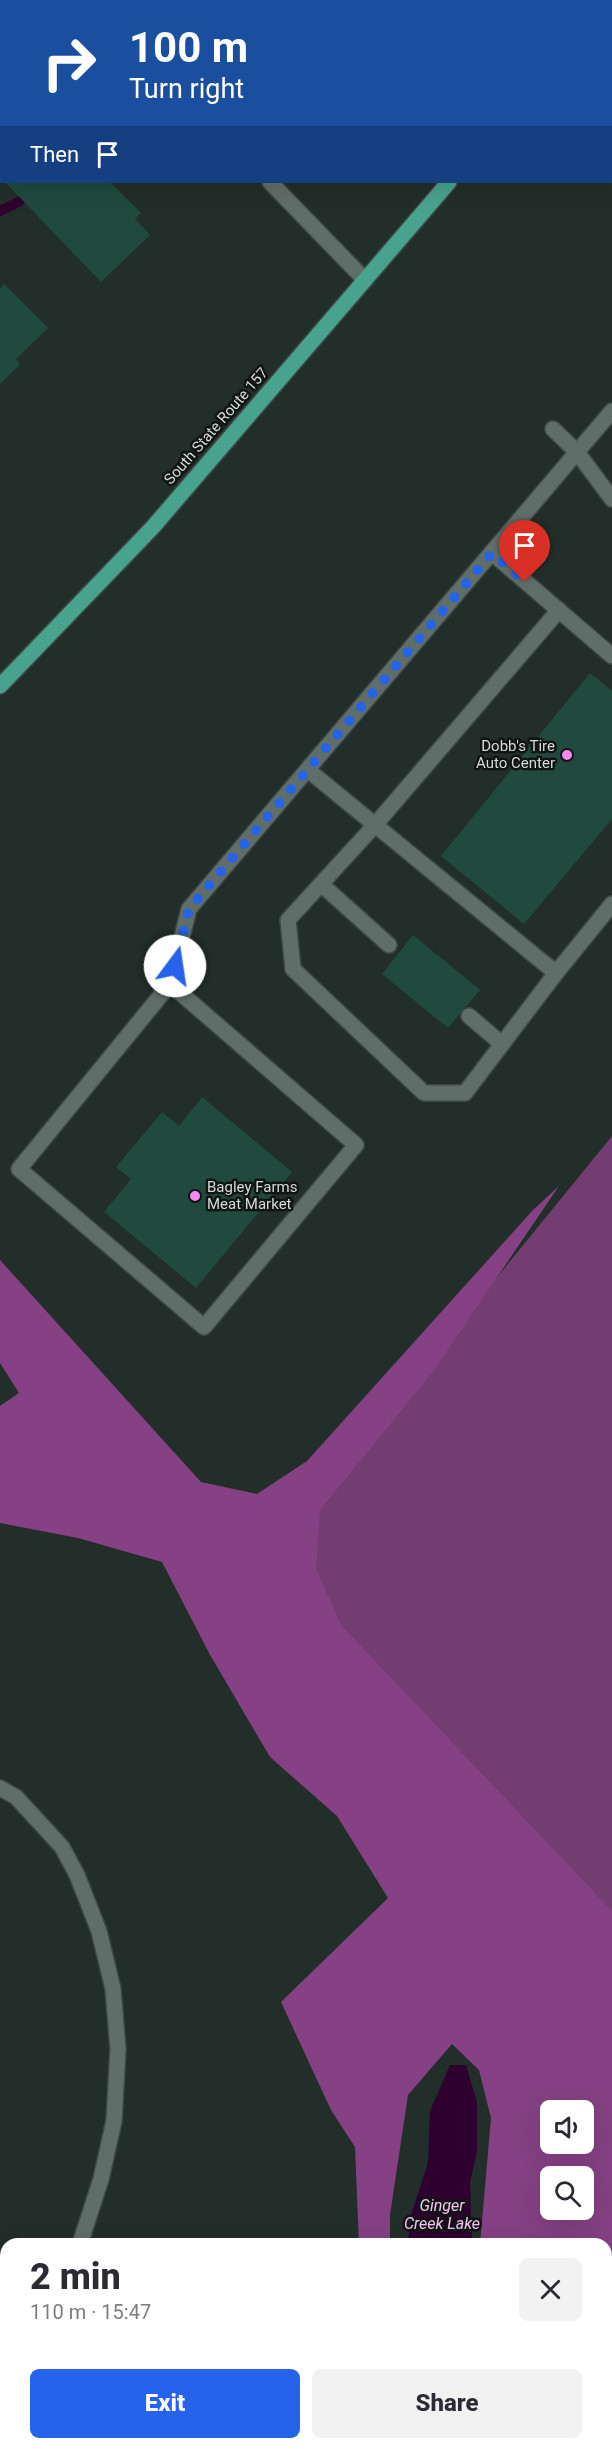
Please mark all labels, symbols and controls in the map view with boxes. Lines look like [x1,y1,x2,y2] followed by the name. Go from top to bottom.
[129,23,248,72] text: 100 m
[30,24,108,102] icon: right
[129,73,244,105] text: Turn right
[91,138,124,171] icon: arrive
[30,142,79,167] text: Then
[160,364,272,488] street label: South State Route 157
[499,520,550,582] pin
[508,529,541,562] icon: arrive
[476,737,555,772] place label: Dobb's Tire Auto Center
[560,748,574,762] marker: Dobb's Tire Auto Center
[143,934,207,998] position arrow
[207,1178,297,1213] place label: Bagley Farms Meat Market
[188,1189,202,1203] marker: Bagley Farms Meat Market
[540,2100,594,2220] map controls
[540,2100,594,2154] button: sound
[540,2166,594,2220] button: search
[404,2196,480,2233] water label: Ginger Creek Lake
[30,2256,121,2298] text: 2 min
[519,2258,582,2321] button: close
[30,2300,151,2324] text: 110 m · 15:47
[30,2369,300,2438] button: Exit
[312,2369,582,2438] button: Share

